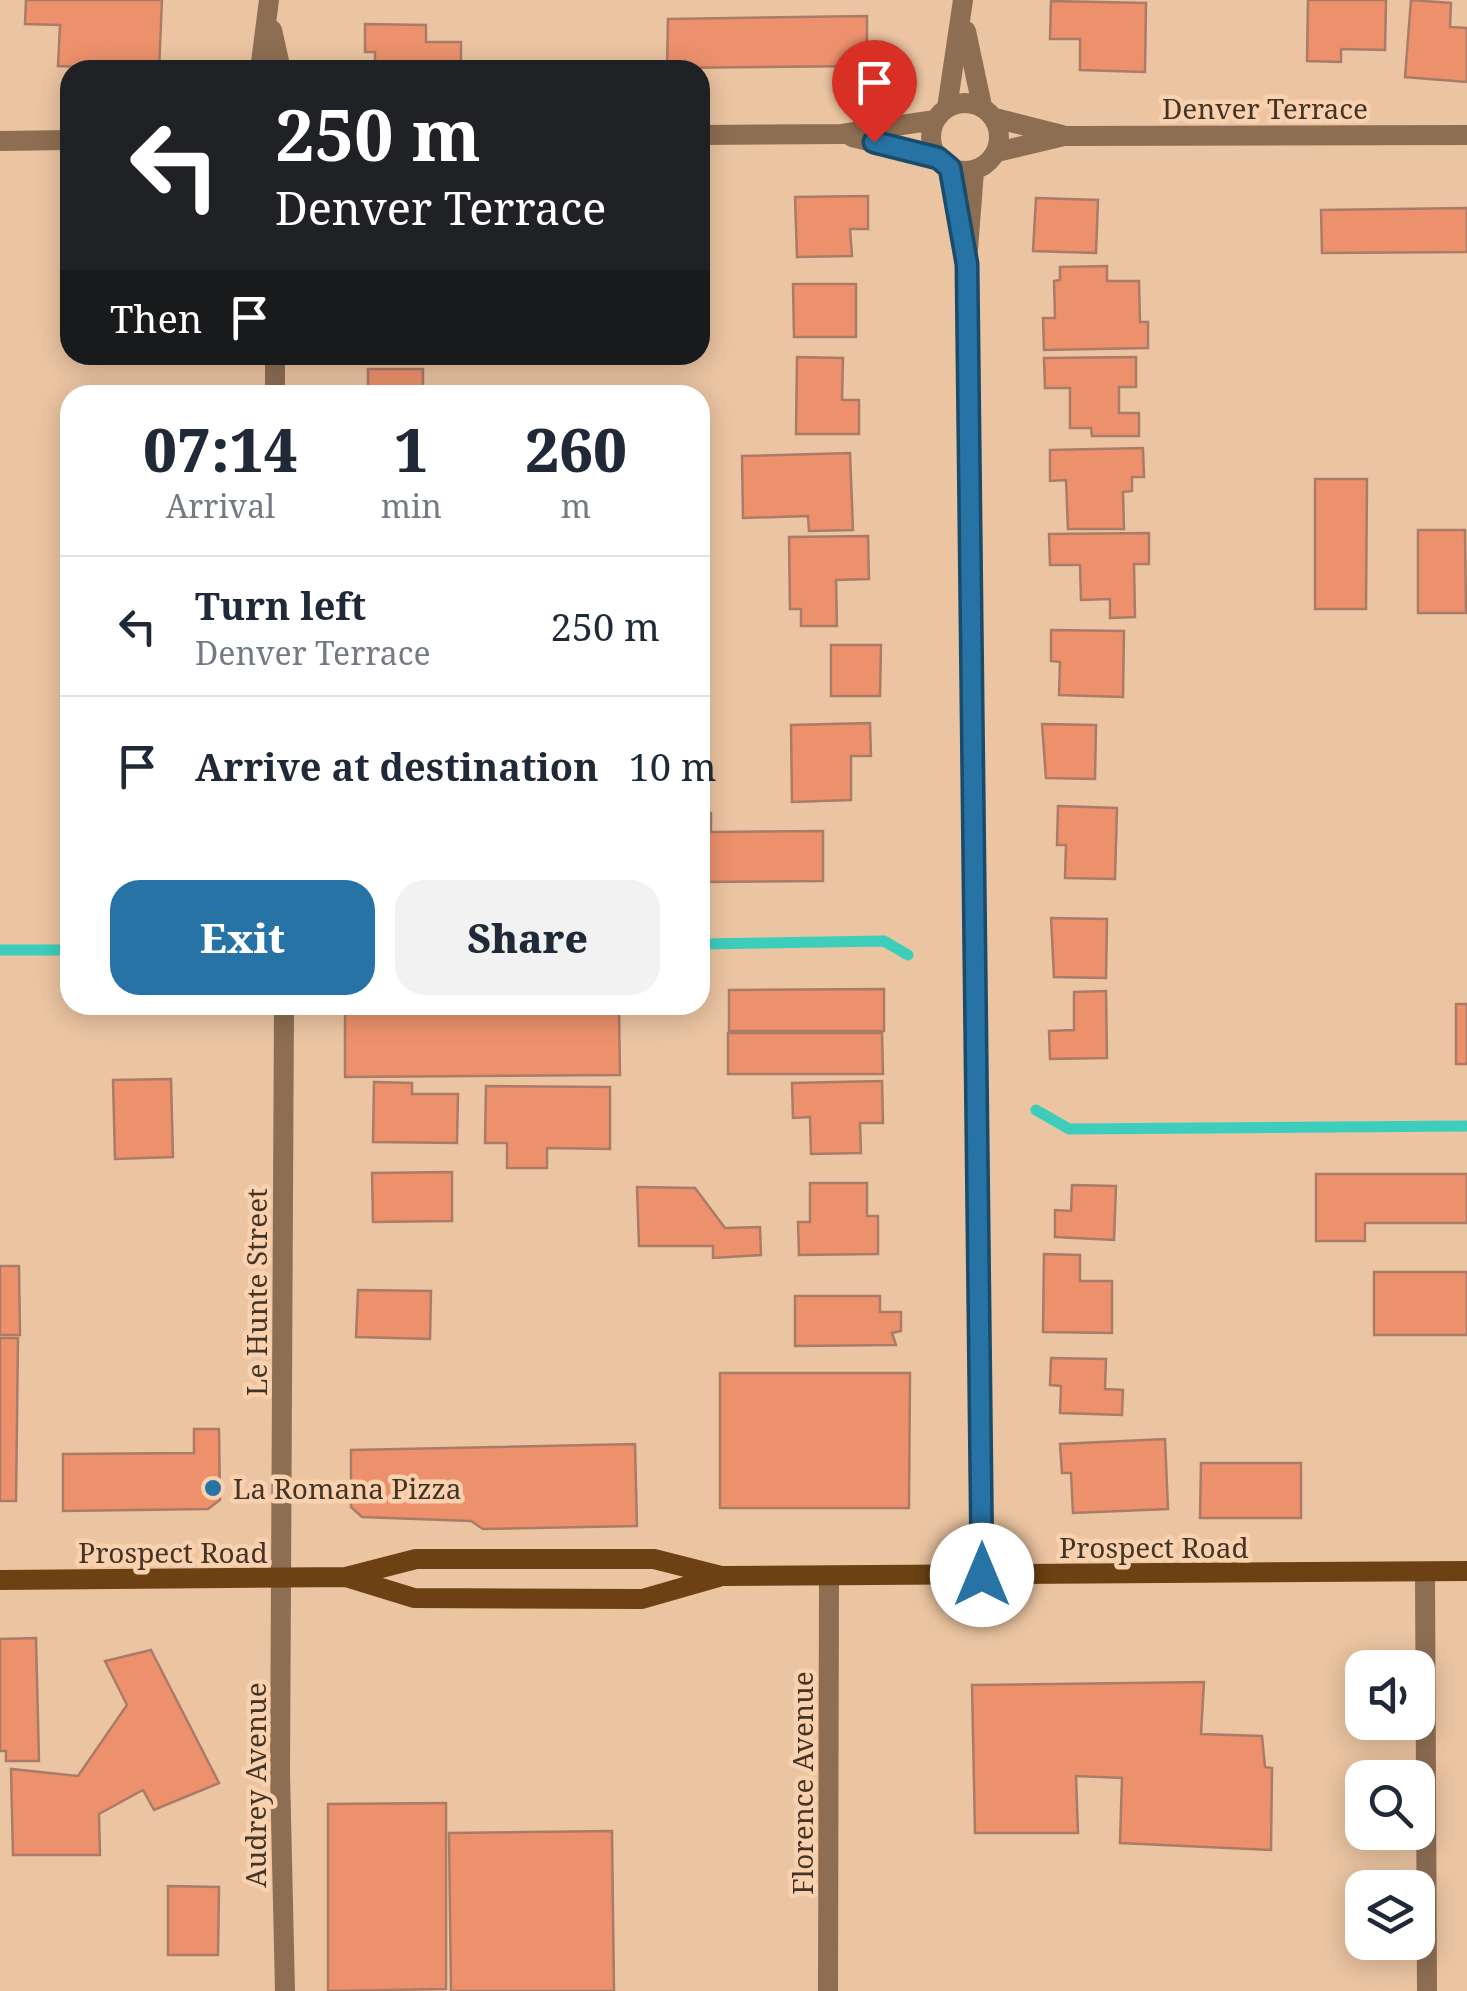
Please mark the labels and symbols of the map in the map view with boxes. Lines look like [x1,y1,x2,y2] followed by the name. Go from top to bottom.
[832,40,917,143] pin
[1162,89,1368,127] street label: Denver Terrace
[237,1188,275,1396] street label: Le Hunte Street
[233,1469,462,1507] place label: La Romana Pizza
[202,1477,224,1499] marker: La Romana Pizza
[930,1523,1034,1627] position arrow
[1059,1528,1249,1566] street label: Prospect Road
[78,1533,268,1571] street label: Prospect Road
[783,1671,821,1895] street label: Florence Avenue
[236,1682,274,1888] street label: Audrey Avenue

